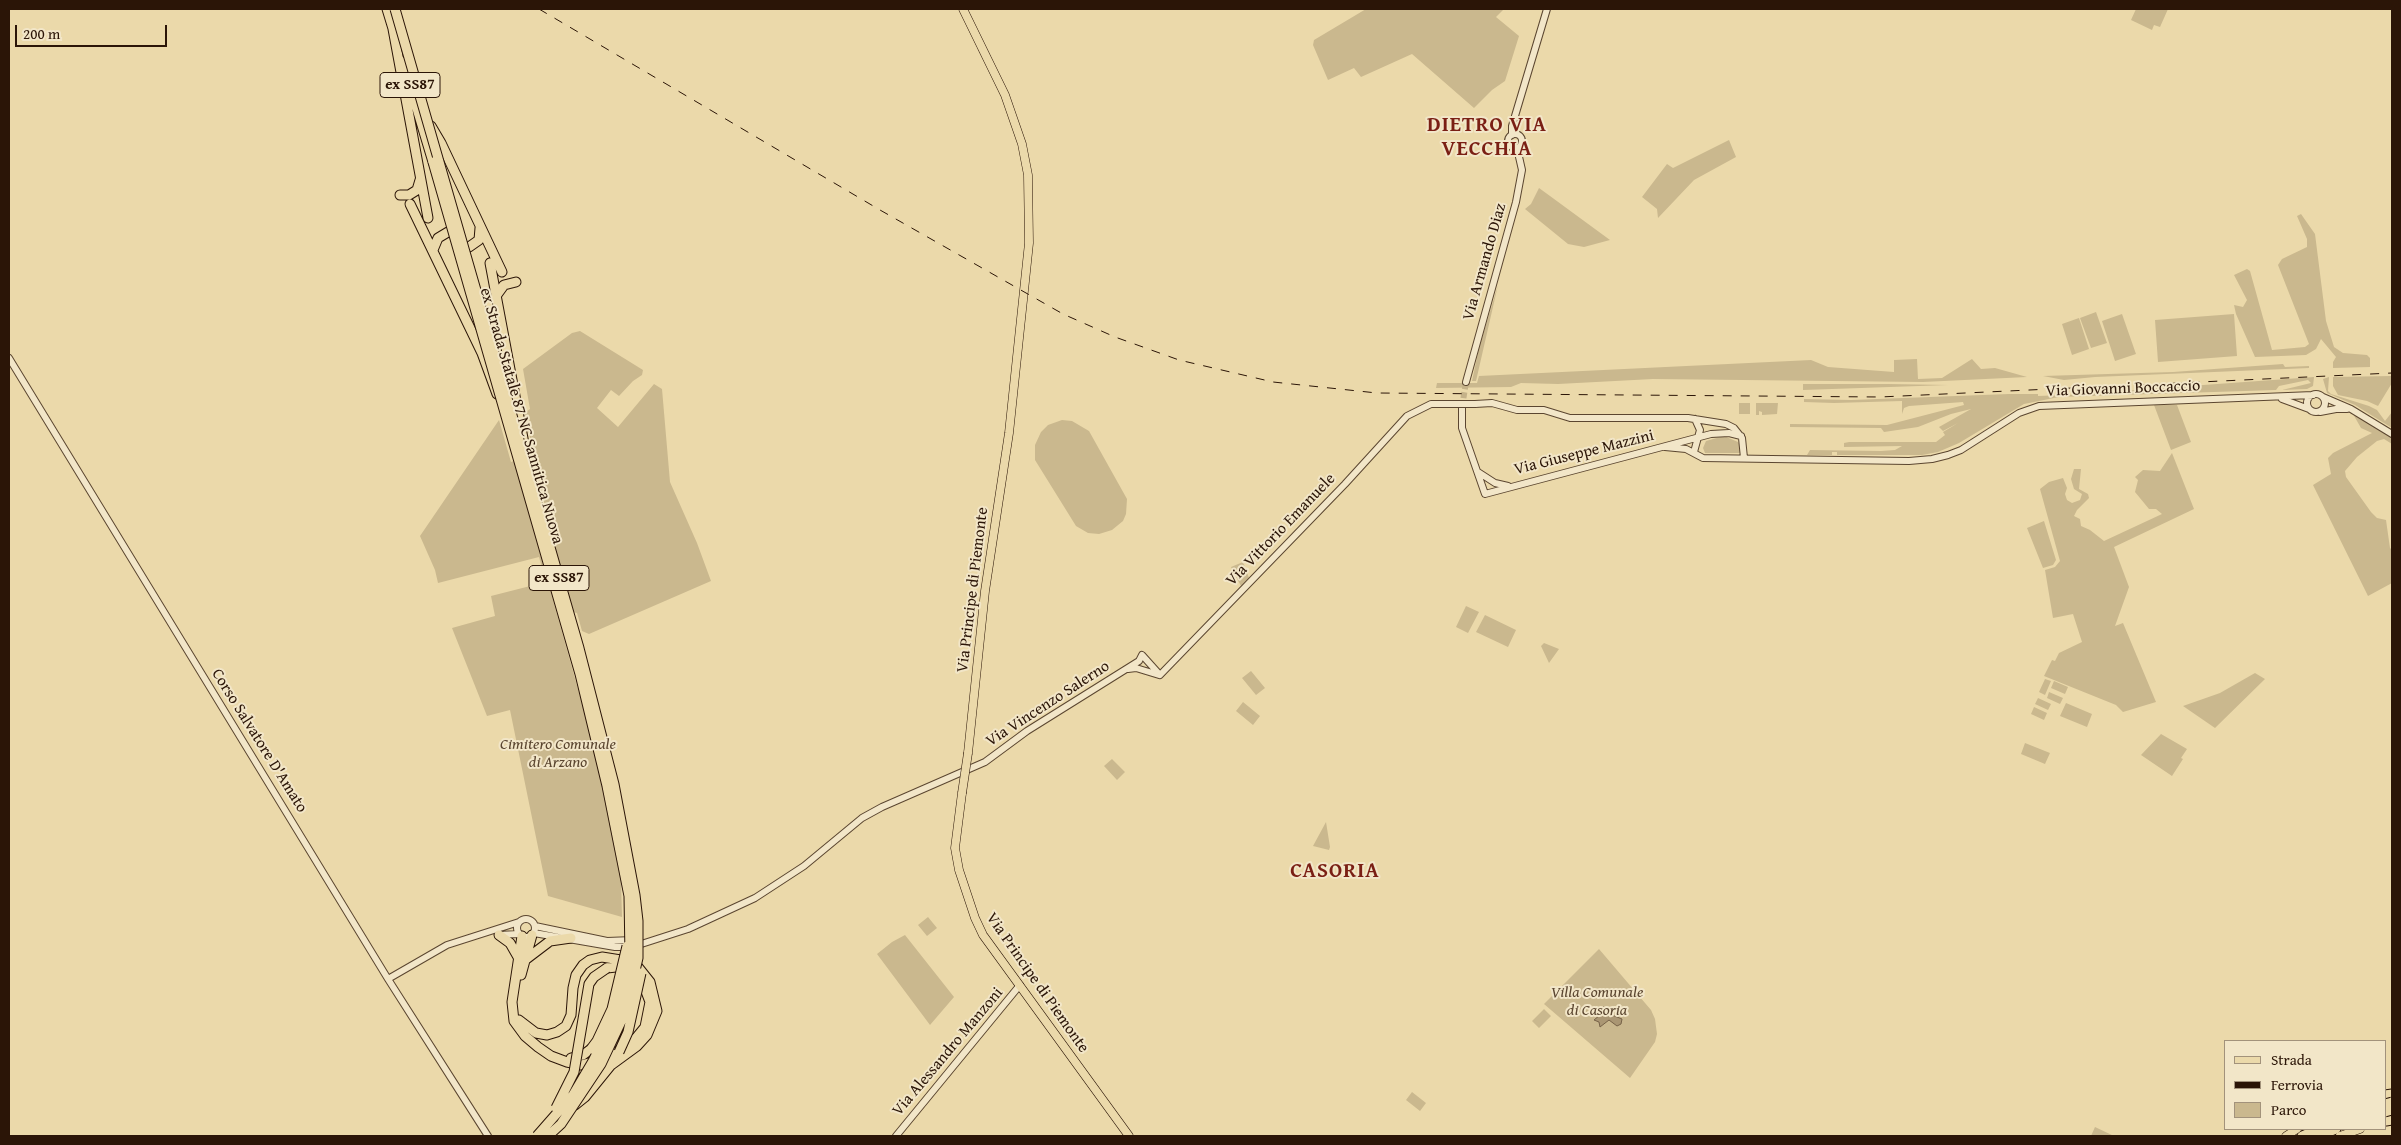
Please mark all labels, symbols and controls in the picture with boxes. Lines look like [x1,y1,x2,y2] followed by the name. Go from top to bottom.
[18,15,170,47] scale bar
[23,23,60,44] text: 200 m
[380,72,440,98] road number: ex SS87
[1426,113,1548,163] district label: DIETRO VIA VECCHIA
[1459,201,1511,323] street label: Via Armando Diaz
[475,286,567,546] street label: ex Strada Statale 87 NC Sannitica Nuova
[2045,377,2201,401] street label: Via Giovanni Boccaccio
[1512,426,1656,480] street label: Via Giuseppe Mazzini
[1222,470,1340,590] street label: Via Vittorio Emanuele
[953,506,993,674] street label: Via Principe di Piemonte
[529,566,589,590] road number: ex SS87
[983,657,1113,751] street label: Via Vincenzo Salerno
[207,666,311,816] street label: Corso Salvatore D'Amato
[500,735,616,773] park label: Cimitero Comunale di Arzano
[1289,859,1381,885] district label: CASORIA
[981,909,1093,1057] street label: Via Principe di Piemonte
[1551,983,1643,1021] park label: Villa Comunale di Casoria
[889,984,1007,1120] street label: Via Alessandro Manzoni
[2224,1040,2386,1130] legend
[2271,1049,2312,1070] text: Strada
[2271,1074,2323,1095] text: Ferrovia
[2271,1099,2306,1120] text: Parco

